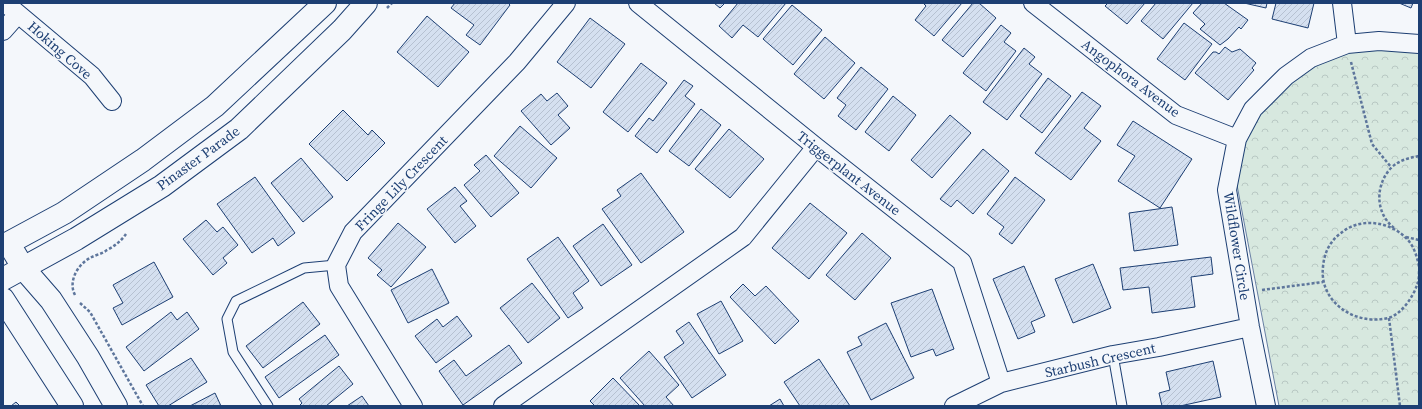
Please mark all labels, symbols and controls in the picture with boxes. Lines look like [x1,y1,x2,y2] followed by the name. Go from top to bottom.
[23,16,97,84] street label: Hoking Cove
[1078,34,1184,122] street label: Angophora Avenue
[152,121,244,195] street label: Pinaster Parade
[793,126,905,220] street label: Triggerplant Avenue
[350,131,452,235] street label: Fringe Lily Crescent
[1219,190,1255,302] street label: Wildflower Circle
[1043,337,1158,382] street label: Starbush Crescent

